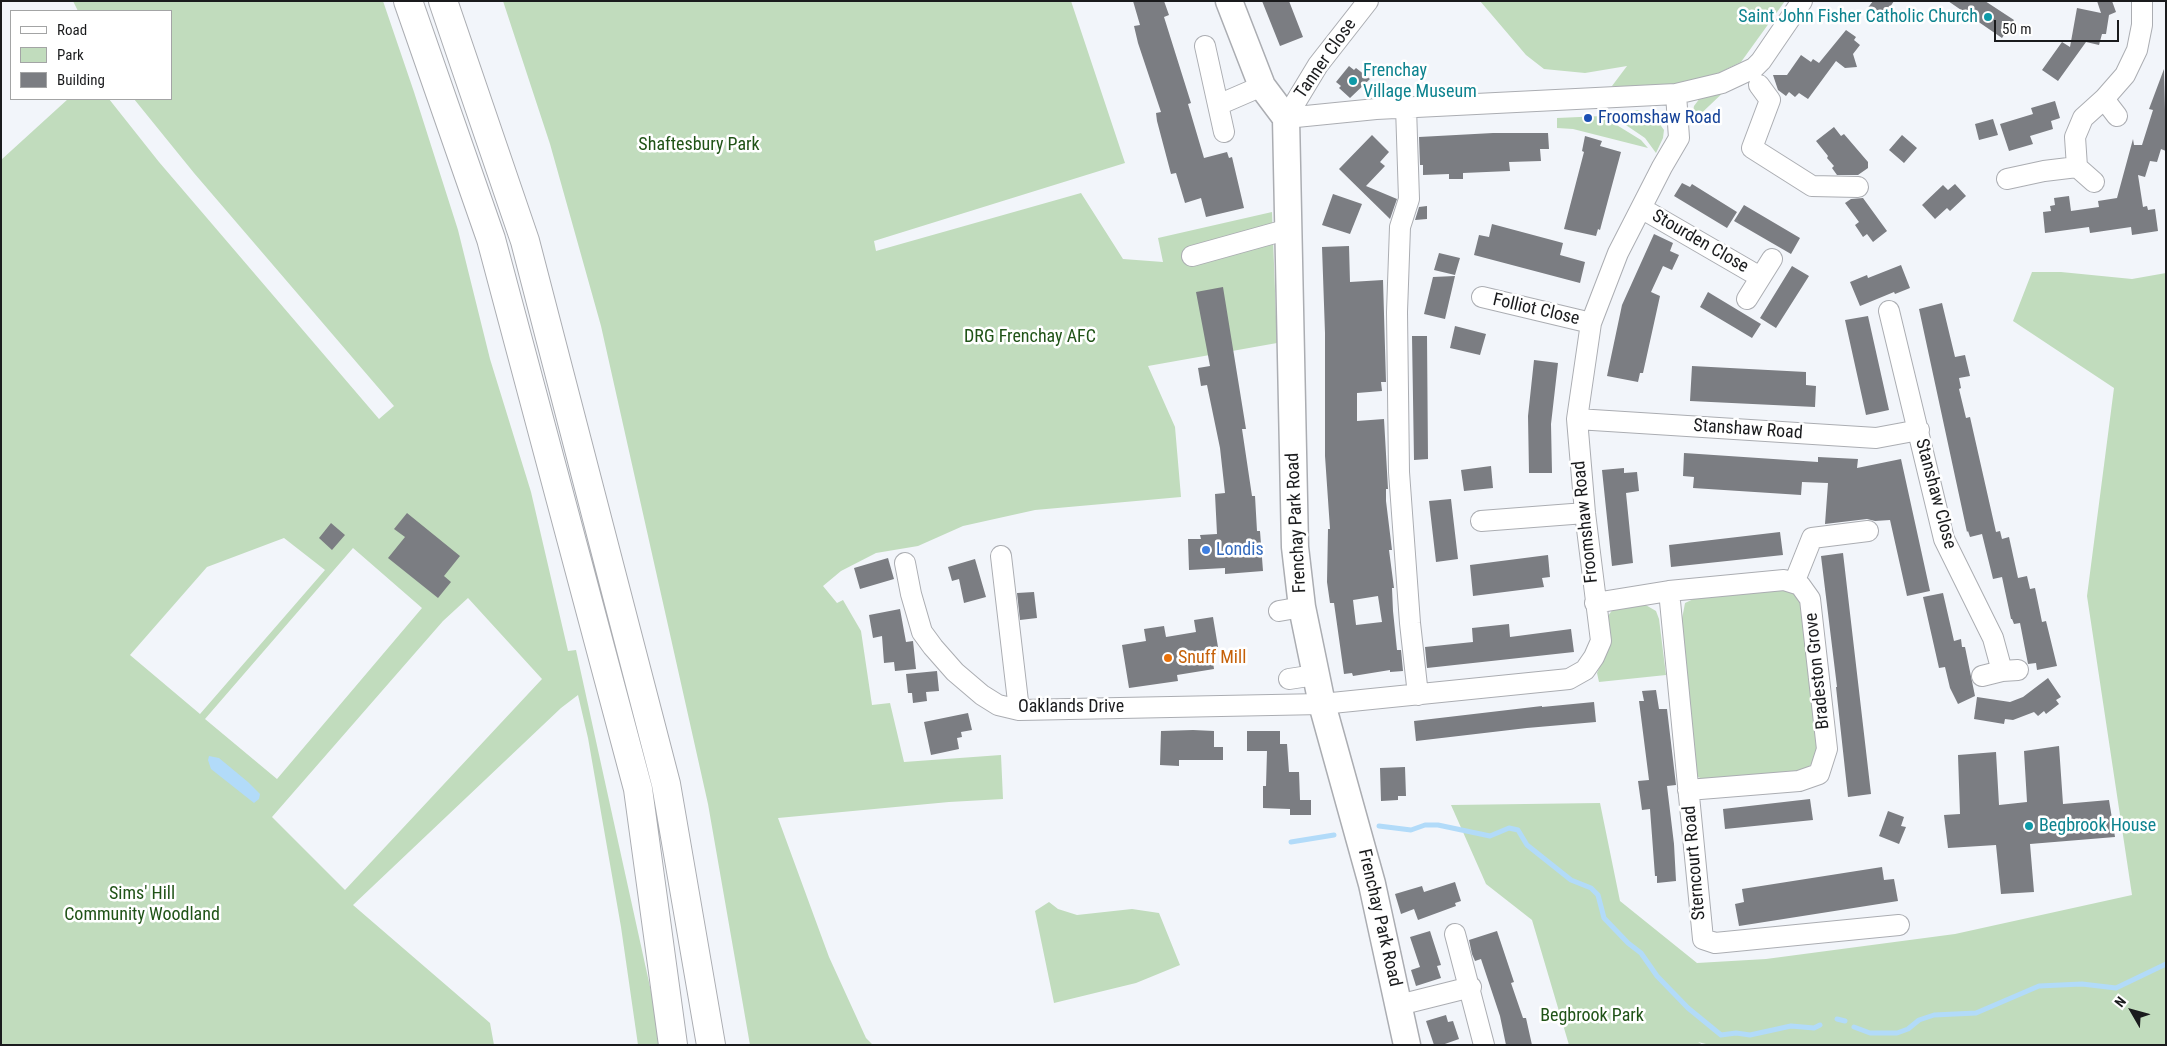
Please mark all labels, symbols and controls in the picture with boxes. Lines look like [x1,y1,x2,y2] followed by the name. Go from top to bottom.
[1738,6,1978,28] place label: Saint John Fisher Catholic Church
[10,10,172,100] legend
[1997,10,2122,42] scale bar
[1982,11,1994,23] marker: Saint John Fisher Catholic Church
[1291,15,1361,103] street label: Tanner Close
[2002,20,2032,38] text: 50 m
[57,21,87,39] text: Road
[57,46,84,64] text: Park
[1363,60,1477,102] place label: Frenchay Village Museum
[57,71,105,89] text: Building
[1347,75,1359,87] marker: Frenchay Village Museum
[1598,107,1721,129] place label: Froomshaw Road
[1582,112,1594,124] marker: Froomshaw Road
[638,134,760,156] park label: Shaftesbury Park
[1648,206,1752,278] street label: Stourden Close
[1490,290,1582,330] street label: Folliot Close
[964,326,1096,348] park label: DRG Frenchay AFC
[1693,415,1803,445] street label: Stanshaw Road
[1910,436,1960,552] street label: Stanshaw Close
[1283,452,1311,594] street label: Frenchay Park Road
[1569,460,1603,584] street label: Froomshaw Road
[1216,539,1264,561] place label: Londis
[1200,544,1212,556] marker: Londis
[1801,612,1835,730] street label: Bradeston Grove
[1178,647,1246,669] place label: Snuff Mill
[1162,652,1174,664] marker: Snuff Mill
[1018,696,1124,718] street label: Oaklands Drive
[1679,805,1711,921] street label: Sterncourt Road
[2039,815,2156,837] place label: Begbrook House
[2023,820,2035,832] marker: Begbrook House
[1353,847,1405,989] street label: Frenchay Park Road
[64,883,220,926] park label: Sims' Hill Community Woodland
[2107,986,2157,1036] north arrow
[2111,993,2129,1010] text: N
[1540,1005,1644,1027] park label: Begbrook Park

